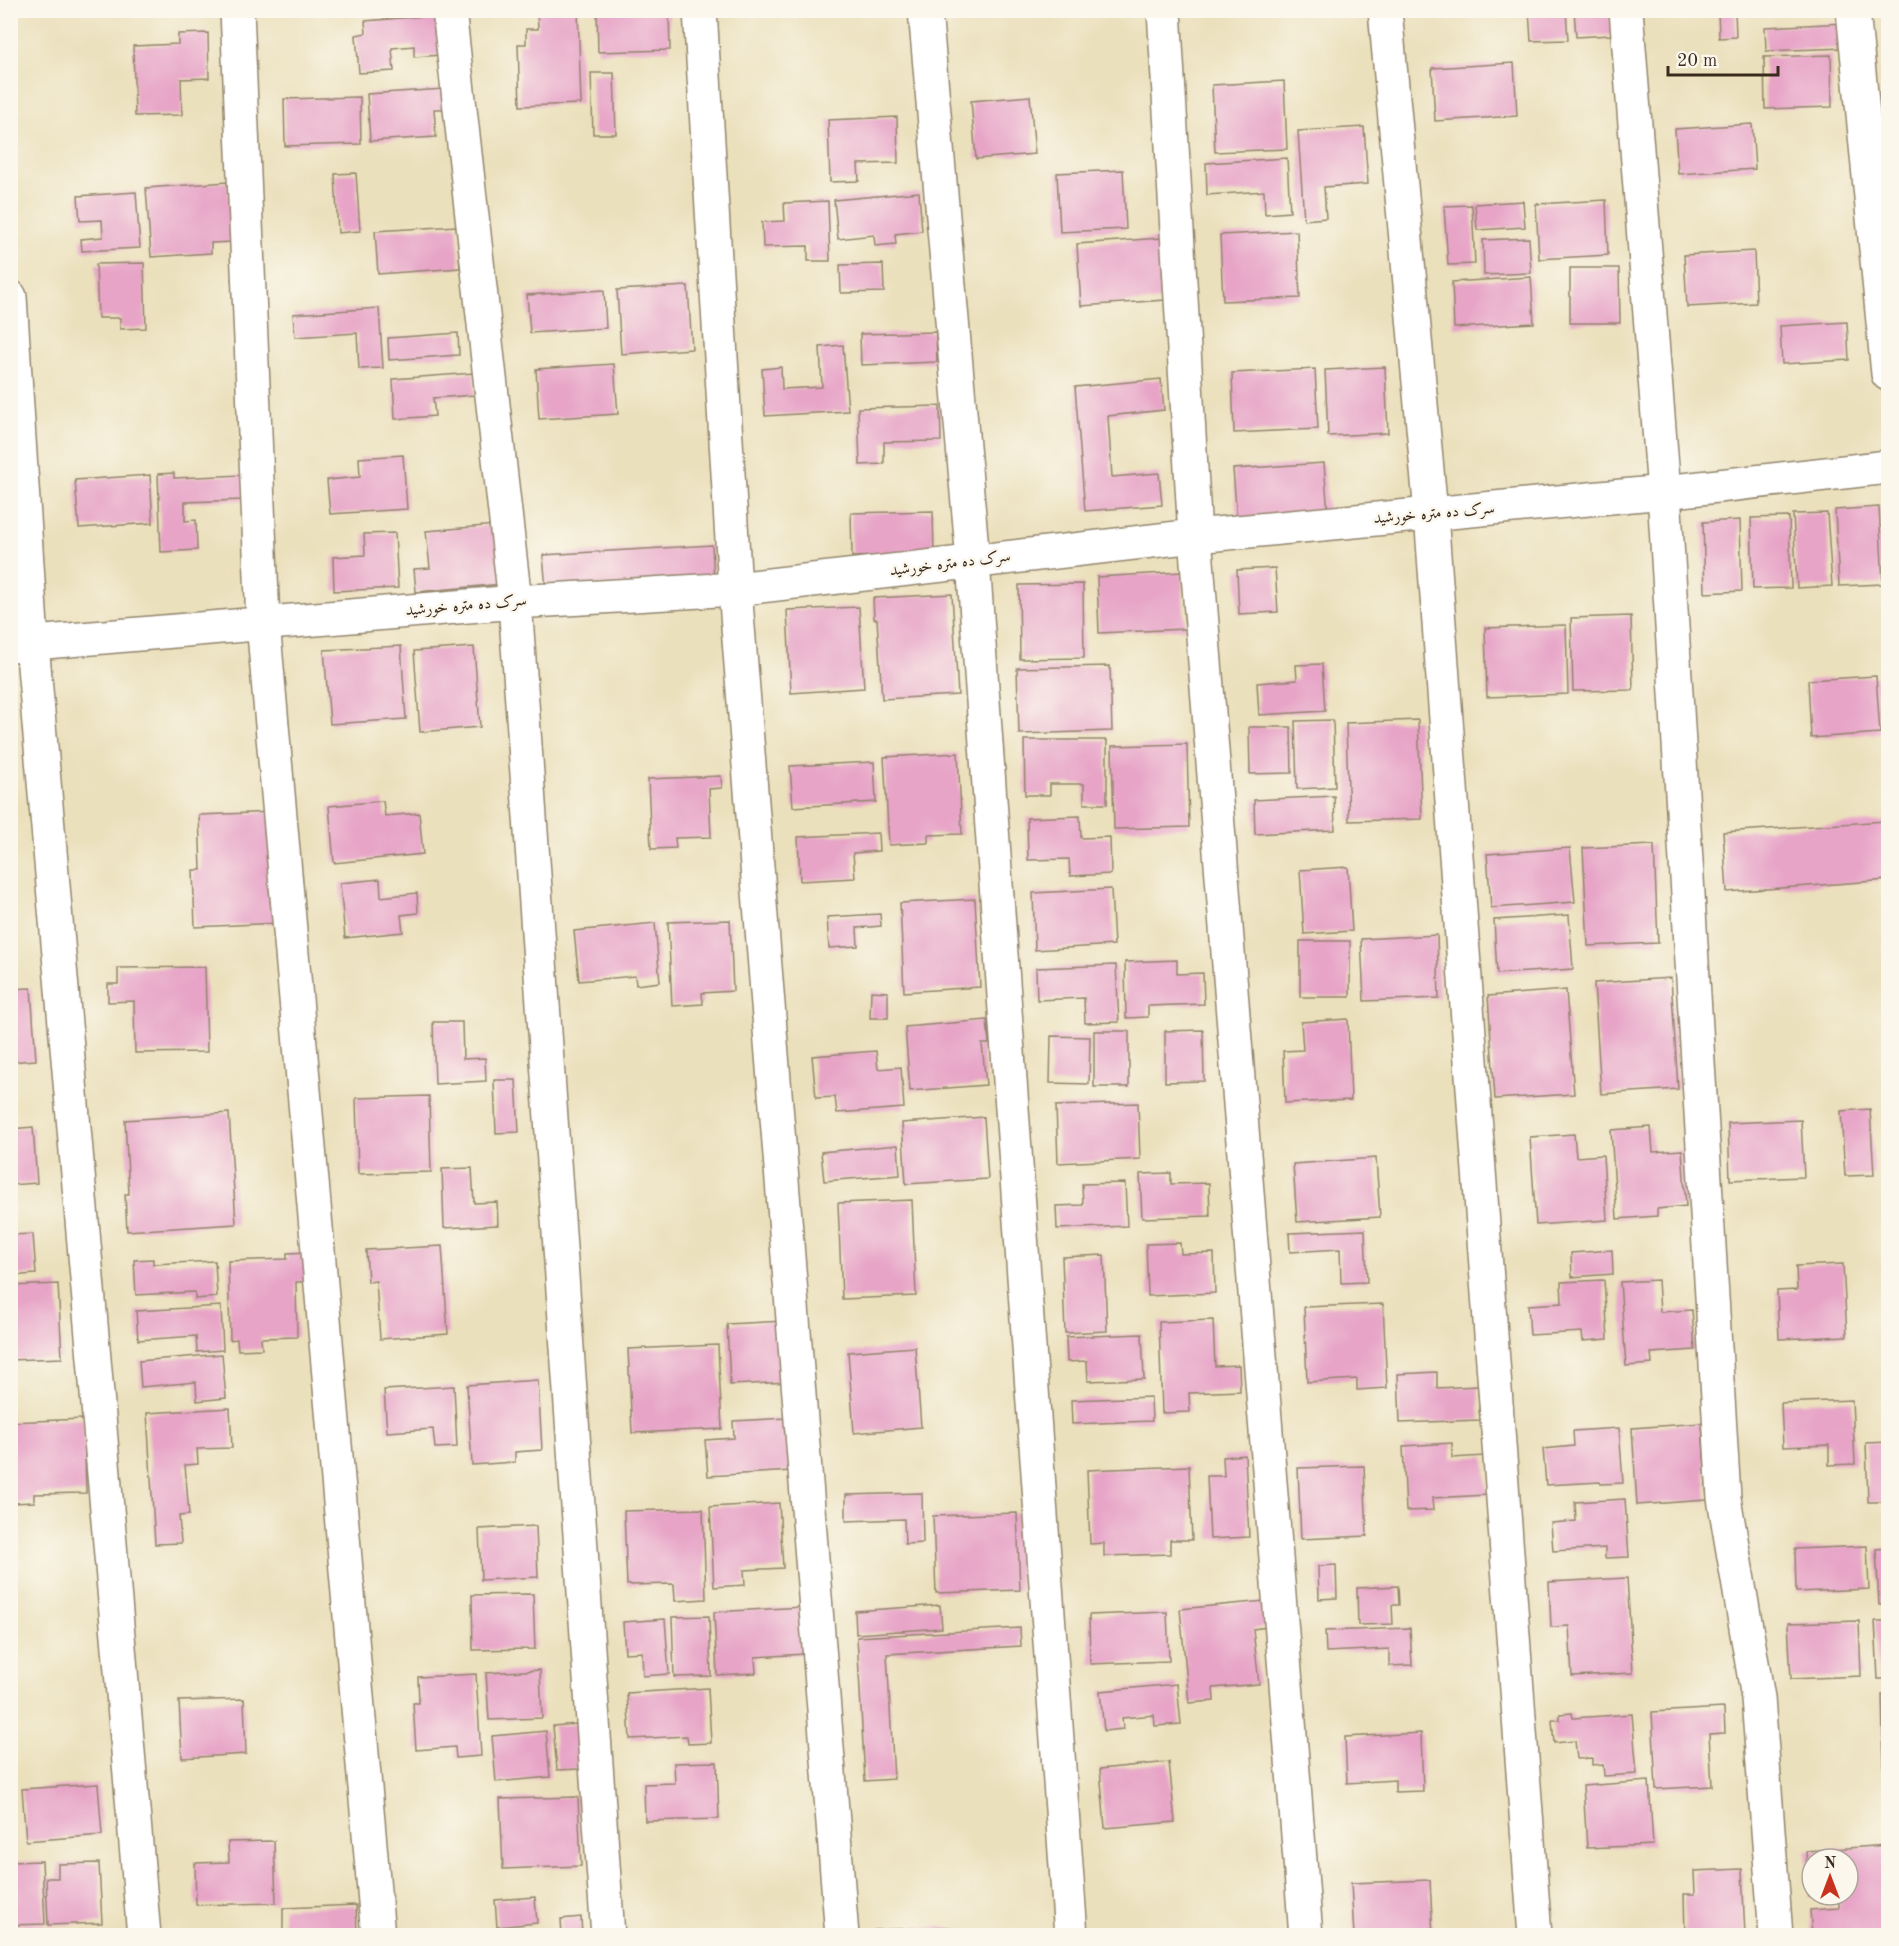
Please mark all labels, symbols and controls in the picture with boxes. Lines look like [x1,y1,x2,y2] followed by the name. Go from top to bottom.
[1668,39,1778,77] scale bar
[1677,52,1717,70] text: 20 m
[1373,500,1495,528] street label: سرک ده متره خورشید
[889,548,1011,580] street label: سرک ده متره خورشید
[405,592,527,620] street label: سرک ده متره خورشید
[1800,1847,1860,1907] north arrow
[1824,1856,1837,1872] text: N

